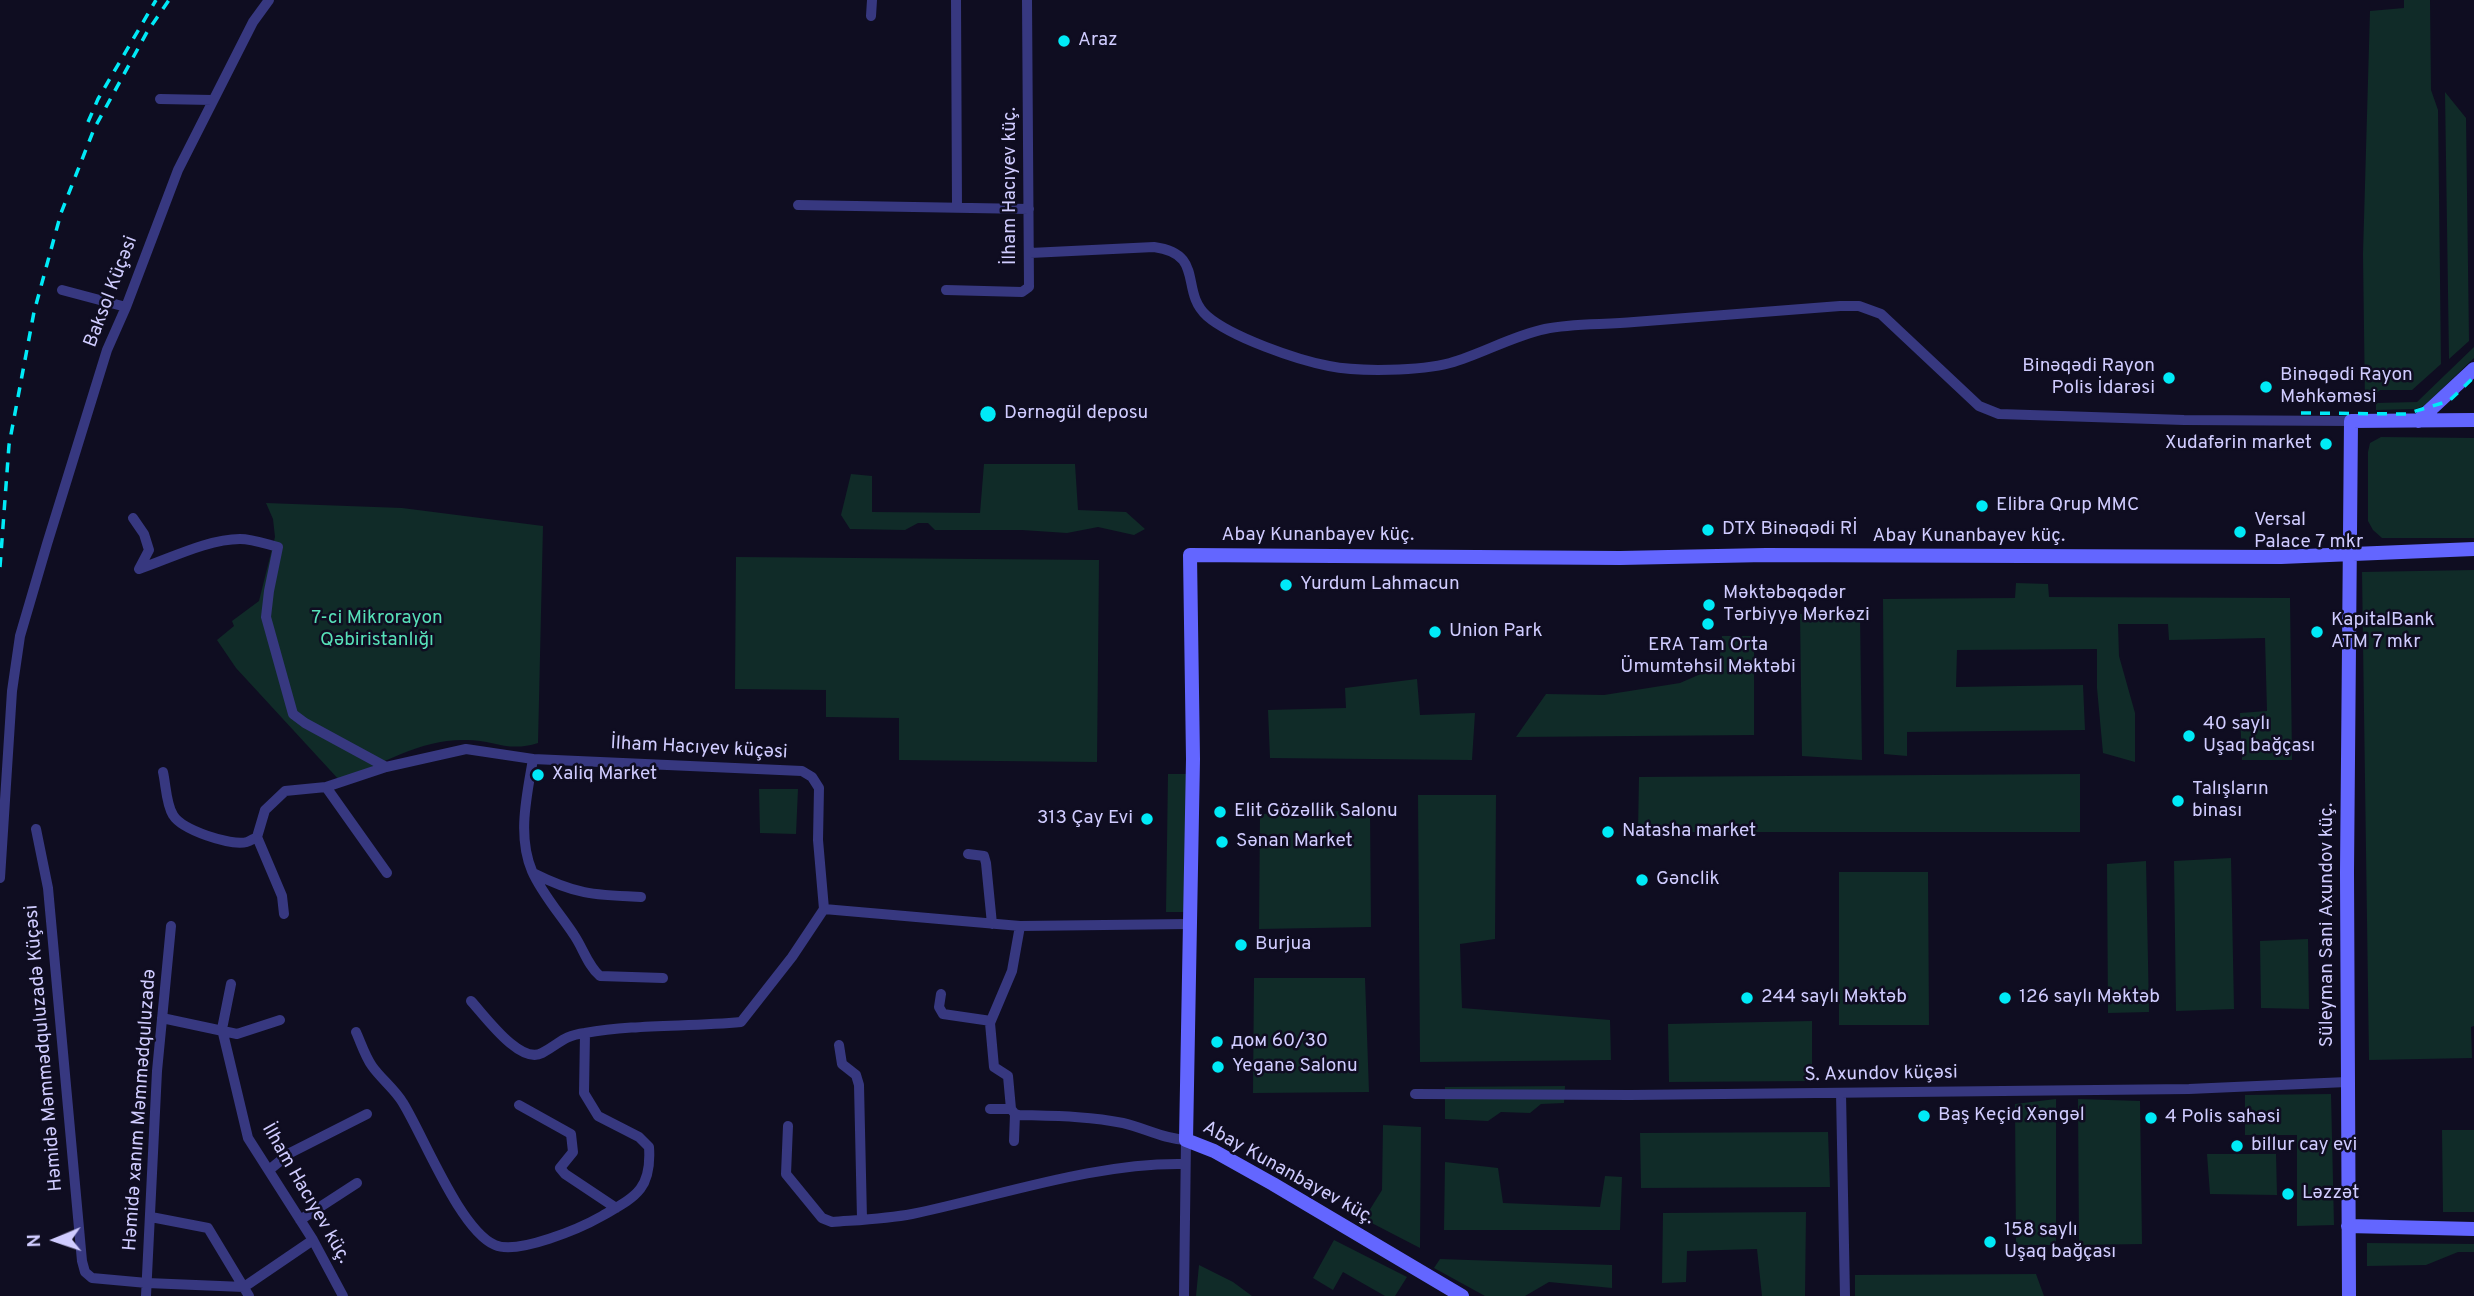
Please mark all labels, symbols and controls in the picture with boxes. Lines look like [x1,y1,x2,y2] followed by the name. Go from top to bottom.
[1078,30,1118,52] place label: Araz
[1056,33,1072,49] marker: Araz
[1000,107,1022,265] street label: İlham Hacıyev küç.
[80,233,144,351] street label: Baksol Küçəsi
[2022,356,2155,400] place label: Binəqədi Rayon Polis İdarəsi
[2280,365,2413,409] place label: Binəqədi Rayon Məhkəməsi
[2161,370,2177,386] marker: Binəqədi Rayon Polis İdarəsi
[2258,379,2274,395] marker: Binəqədi Rayon Məhkəməsi
[1004,403,1148,425] place label: Dərnəgül deposu
[978,404,998,424] marker: Dərnəgül deposu
[2165,433,2312,455] place label: Xudafərin market
[2318,436,2334,452] marker: Xudafərin market
[1996,495,2139,517] place label: Elibra Qrup MMC
[1974,498,1990,514] marker: Elibra Qrup MMC
[2254,510,2363,554] place label: Versal Palace 7 mkr
[1722,519,1858,541] place label: DTX Binəqədi Rİ
[1700,522,1716,538] marker: DTX Binəqədi Rİ
[2232,524,2248,540] marker: Versal Palace 7 mkr
[1222,525,1414,547] street label: Abay Kunanbayev küç.
[1873,526,2065,548] street label: Abay Kunanbayev küç.
[1300,574,1460,596] place label: Yurdum Lahmacun
[1278,577,1294,593] marker: Yurdum Lahmacun
[1723,583,1870,627] place label: Məktəbəqədər Tərbiyyə Mərkəzi
[1701,597,1717,613] marker: Məktəbəqədər Tərbiyyə Mərkəzi
[311,608,443,652] park label: 7-ci Mikrorayon Qəbiristanlığı
[2331,610,2435,654] place label: KapitalBank ATM 7 mkr
[1700,616,1716,632] marker: ERA Tam Orta Ümumtəhsil Məktəbi
[1449,621,1542,643] place label: Union Park
[1427,624,1443,640] marker: Union Park
[2309,624,2325,640] marker: KapitalBank ATM 7 mkr
[1620,635,1796,679] place label: ERA Tam Orta Ümumtəhsil Məktəbi
[2203,714,2315,758] place label: 40 saylı Uşaq bağçası
[2181,728,2197,744] marker: 40 saylı Uşaq bağçası
[610,733,788,765] street label: İlham Hacıyev küçəsi
[552,764,657,786] place label: Xaliq Market
[530,767,546,783] marker: Xaliq Market
[2192,779,2269,823] place label: Talışların binası
[2170,793,2186,809] marker: Talışların binası
[1234,801,1398,823] place label: Elit Gözəllik Salonu
[2317,803,2339,1047] street label: Süleyman Sani Axundov küç.
[1212,804,1228,820] marker: Elit Gözəllik Salonu
[1037,808,1133,830] place label: 313 Çay Evi
[1139,811,1155,827] marker: 313 Çay Evi
[1622,821,1756,843] place label: Natasha market
[1600,824,1616,840] marker: Natasha market
[1236,831,1353,853] place label: Sənan Market
[1214,834,1230,850] marker: Sənan Market
[1656,869,1720,891] place label: Gənclik
[1634,872,1650,888] marker: Gənclik
[21,904,69,1192] street label: Həmidə Məmmədquluzadə Küçəsi
[1255,934,1311,956] place label: Burjua
[1233,937,1249,953] marker: Burjua
[120,968,162,1252] street label: Həmidə xanım Məmmədquluzadə
[1761,987,1907,1009] place label: 244 saylı Məktəb
[2019,987,2160,1009] place label: 126 saylı Məktəb
[1739,990,1755,1006] marker: 244 saylı Məktəb
[1997,990,2013,1006] marker: 126 saylı Məktəb
[1231,1031,1328,1053] place label: дом 60/30
[1209,1034,1225,1050] marker: дом 60/30
[1232,1056,1358,1078] place label: Yeganə Salonu
[1210,1059,1226,1075] marker: Yeganə Salonu
[1804,1062,1958,1088] street label: S. Axundov küçəsi
[1938,1105,2085,1127] place label: Baş Keçid Xəngəl
[2165,1107,2280,1129] place label: 4 Polis sahəsi
[1916,1108,1932,1124] marker: Baş Keçid Xəngəl
[2143,1110,2159,1126] marker: 4 Polis sahəsi
[1198,1117,1378,1231] street label: Abay Kunanbayev küç.
[256,1120,354,1268] street label: İlham Hacıyev küç.
[2251,1135,2357,1157] place label: billur cay evi
[2229,1138,2245,1154] marker: billur cay evi
[2302,1183,2359,1205] place label: Ləzzət
[2280,1186,2296,1202] marker: Ləzzət
[21,1205,91,1275] north arrow
[2004,1220,2116,1264] place label: 158 saylı Uşaq bağçası
[23,1233,47,1248] text: N
[1982,1234,1998,1250] marker: 158 saylı Uşaq bağçası

